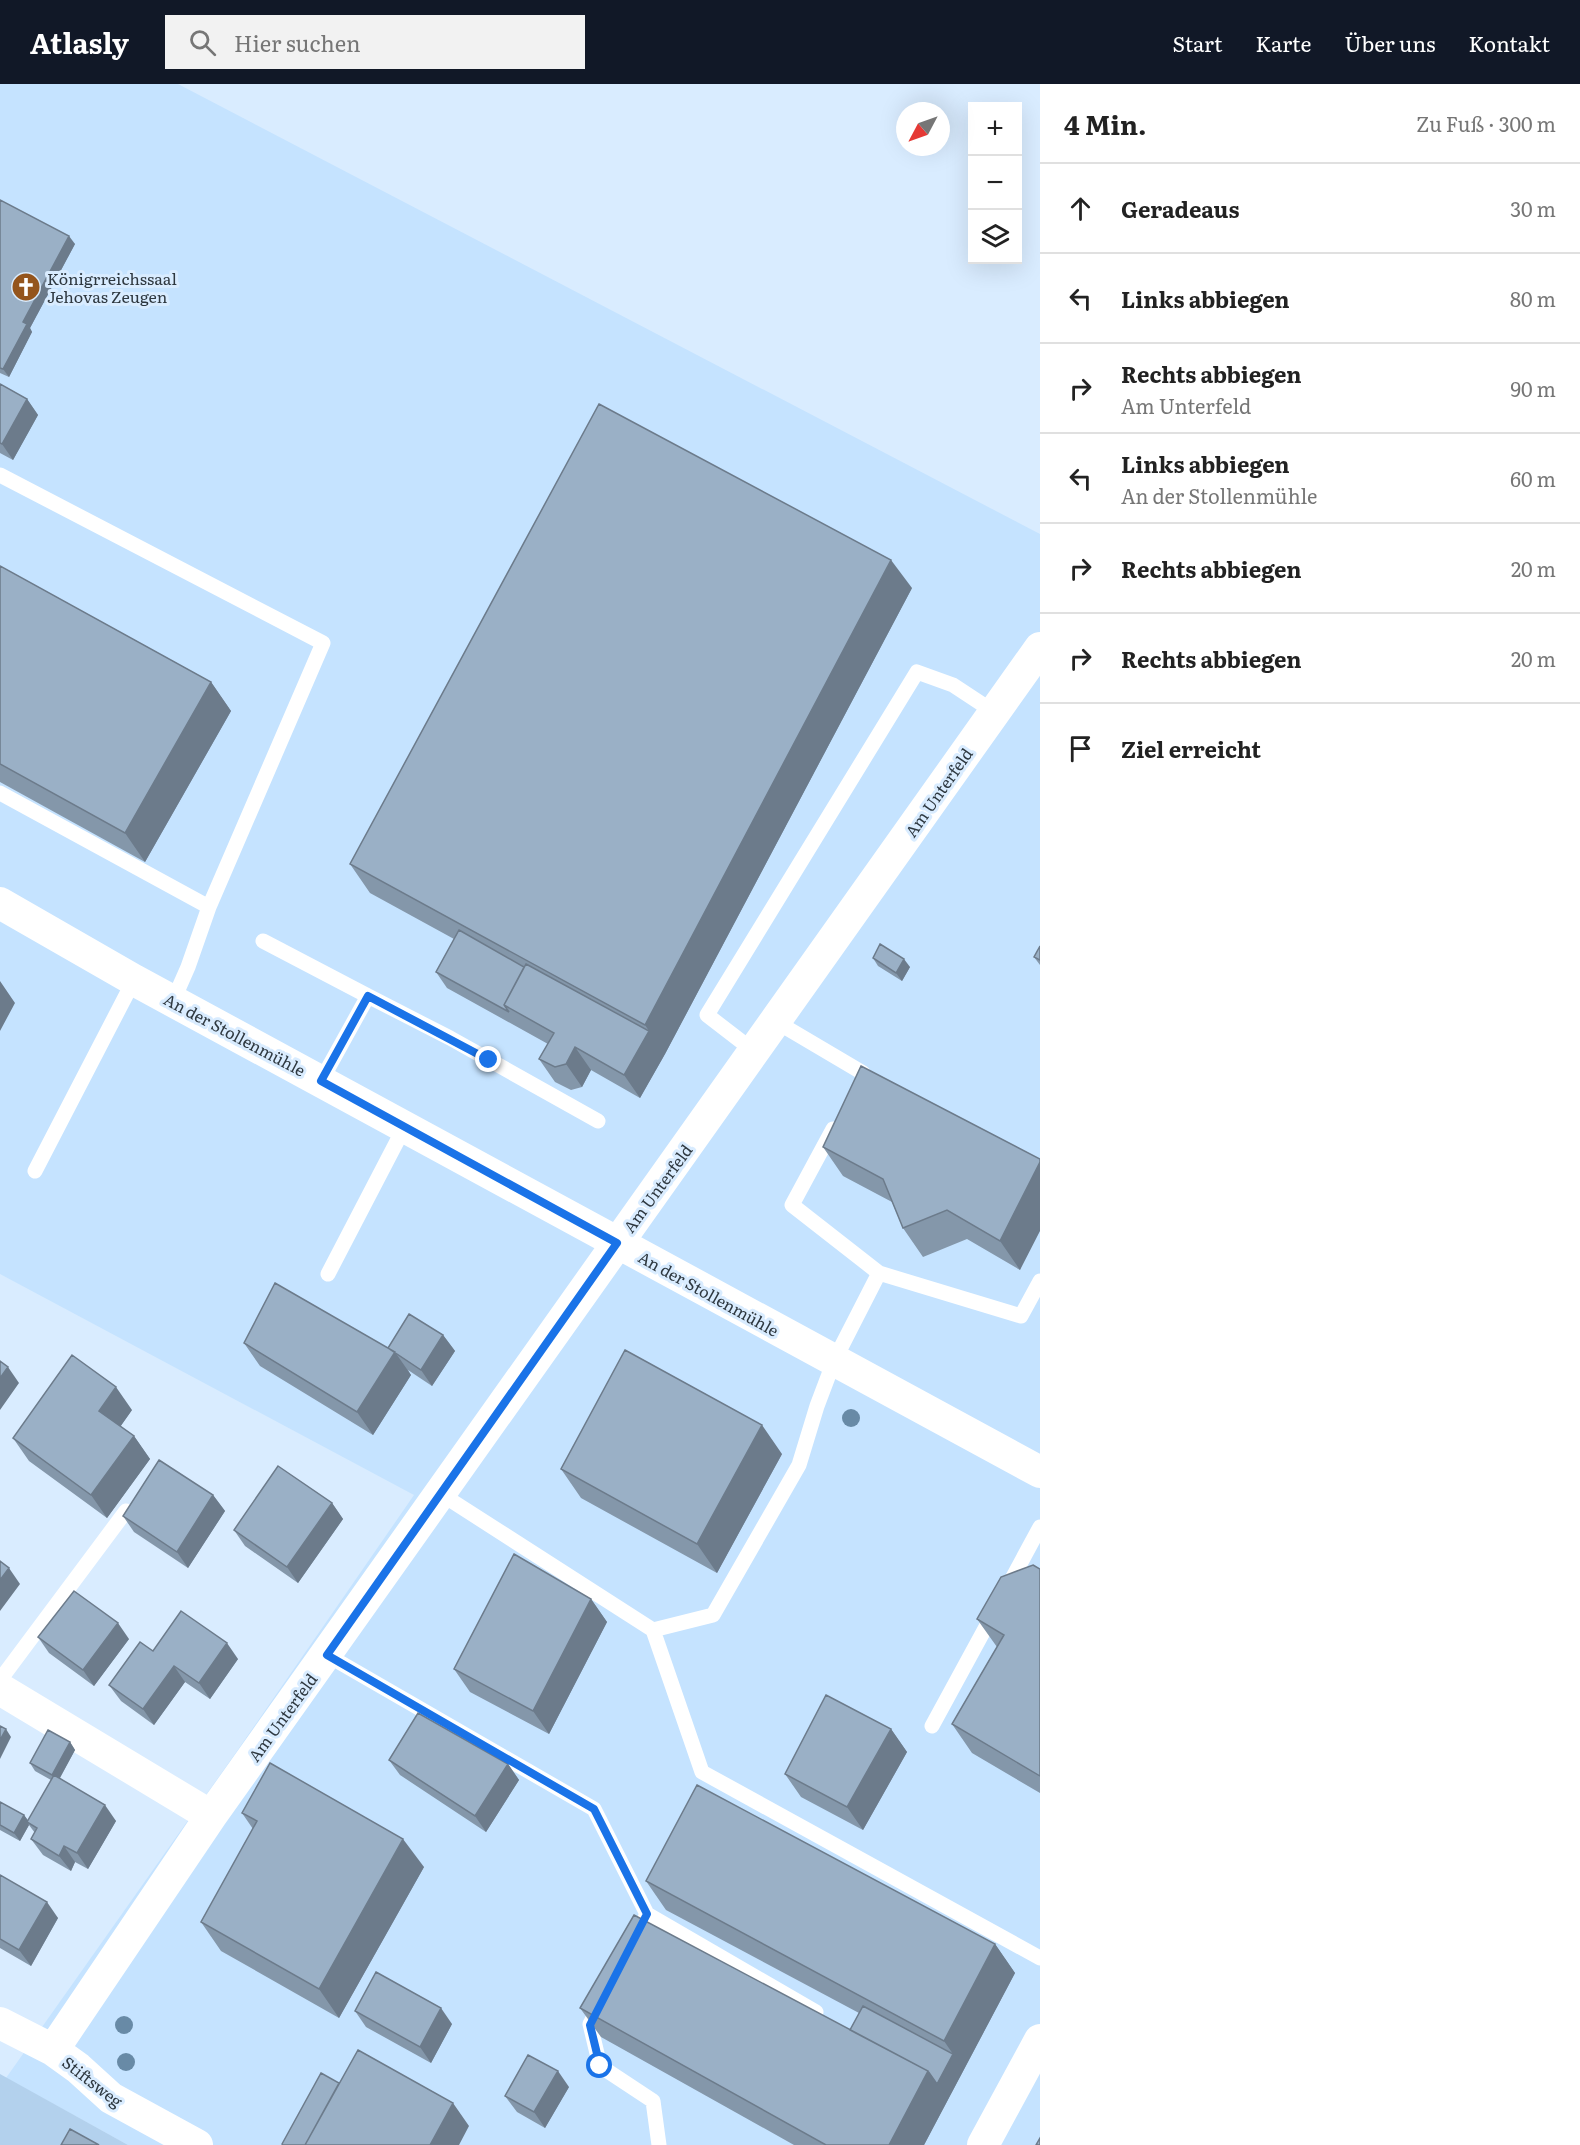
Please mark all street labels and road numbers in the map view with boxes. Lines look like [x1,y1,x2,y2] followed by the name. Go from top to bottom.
[898,742,978,842] street label: Am Unterfeld
[160,987,310,1081] street label: An der Stollenmühle
[617,1139,697,1237] street label: Am Unterfeld
[634,1244,784,1342] street label: An der Stollenmühle
[242,1668,322,1766] street label: Am Unterfeld
[58,2050,128,2112] street label: Stiftsweg

